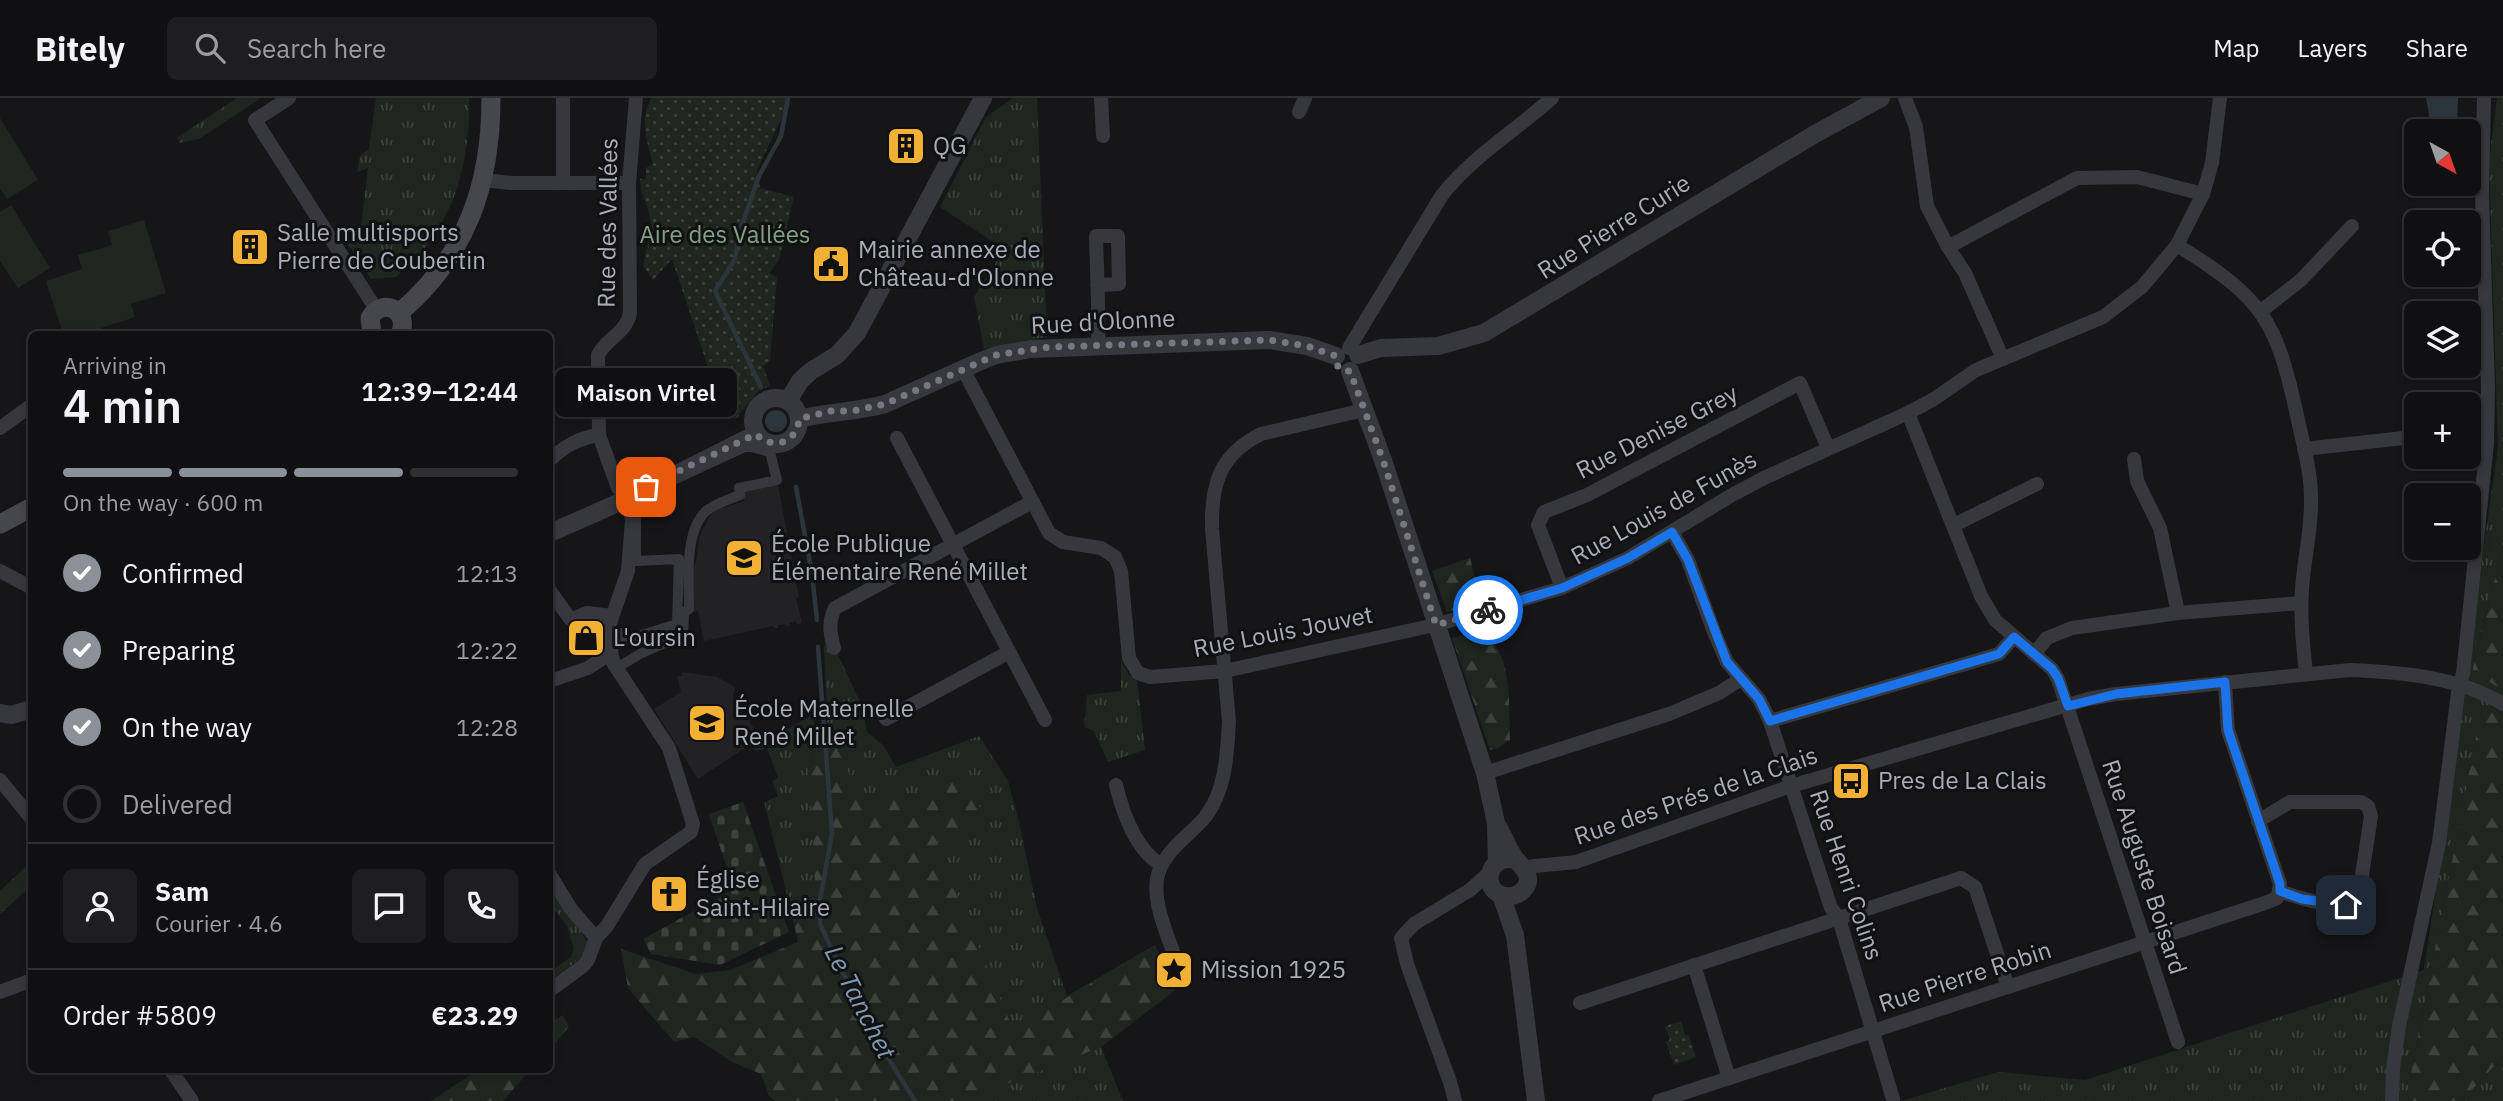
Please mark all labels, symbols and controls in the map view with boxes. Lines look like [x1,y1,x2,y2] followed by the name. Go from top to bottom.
[167,17,657,80] search box
[35,27,125,70] text: Bitely
[191,29,229,67] icon: search
[247,31,386,65] text: Search here
[2213,32,2260,64] text: Map
[2298,32,2368,64] text: Layers
[2406,32,2468,64] text: Share
[2404,119,2482,196] north arrow
[2404,119,2481,560] map controls
[885,125,927,167] building icon: QG
[933,129,967,161] place label: QG
[590,138,624,308] street label: Rue des Vallées
[1531,166,1696,286] street label: Rue Pierre Curie
[2404,210,2481,287] button: locate
[277,216,486,276] place label: Salle multisports Pierre de Coubertin
[639,218,811,250] park label: Aire des Vallées
[229,226,271,268] building icon: Salle multisports Pierre de Coubertin
[858,233,1054,293] place label: Mairie annexe de Château-d'Olonne
[810,243,852,285] public building icon: Mairie annexe de Château-d'Olonne
[1030,301,1176,341] street label: Rue d'Olonne
[2404,301,2481,378] button: layers
[63,350,167,380] text: Arriving in
[555,368,737,417] callout: Maison Virtel
[361,374,518,408] text: 12:39–12:44
[63,376,182,436] text: 4 min
[576,377,716,407] text: Maison Virtel
[1570,377,1743,486] street label: Rue Denise Grey
[2404,392,2481,469] button: +
[1565,443,1762,571] street label: Rue Louis de Funès
[616,457,676,517] pin
[627,468,665,506] icon: bag
[2404,483,2481,560] button: −
[63,487,263,517] text: On the way · 600 m
[771,527,1028,587] place label: École Publique Élémentaire René Millet
[723,537,765,579] school or university icon: École Publique Élémentaire René Millet
[63,554,101,592] icon: check
[122,556,244,590] text: Confirmed
[456,558,518,588] text: 12:13
[1453,575,1523,645] courier
[1469,591,1507,629] icon: bike
[1190,598,1375,664] street label: Rue Louis Jouvet
[565,617,607,659] shop icon: L'oursin
[613,621,696,653] place label: L'oursin
[63,631,101,669] icon: check
[122,633,235,667] text: Preparing
[456,635,518,665] text: 12:22
[734,692,914,752] place label: École Maternelle René Millet
[686,702,728,744] school or university icon: École Maternelle René Millet
[63,708,101,746] icon: check
[122,710,252,744] text: On the way
[456,712,518,742] text: 12:28
[1570,738,1822,852] street label: Rue des Prés de la Clais
[2095,755,2195,978] street label: Rue Auguste Boisard
[1830,760,1872,802] bus stop icon: Pres de La Clais
[1878,764,2047,796] place label: Pres de La Clais
[1803,785,1891,964] street label: Rue Henri Colins
[122,787,233,821] text: Delivered
[696,863,830,923] place label: Église Saint-Hilaire
[63,869,137,943] button: person
[352,869,426,943] button: chat
[444,869,518,943] button: phone
[648,873,690,915] church icon: Église Saint-Hilaire
[155,874,209,908] text: Sam
[2316,875,2376,935] pin
[2327,886,2365,924] icon: home
[155,908,283,938] text: Courier · 4.6
[1874,933,2055,1019] street label: Rue Pierre Robin
[818,939,904,1065] water label: Le Tanchet
[1153,949,1195,991] place icon: Mission 1925
[1201,953,1346,985] place label: Mission 1925
[63,998,217,1032] text: Order #5809
[431,998,518,1032] text: €23.29

